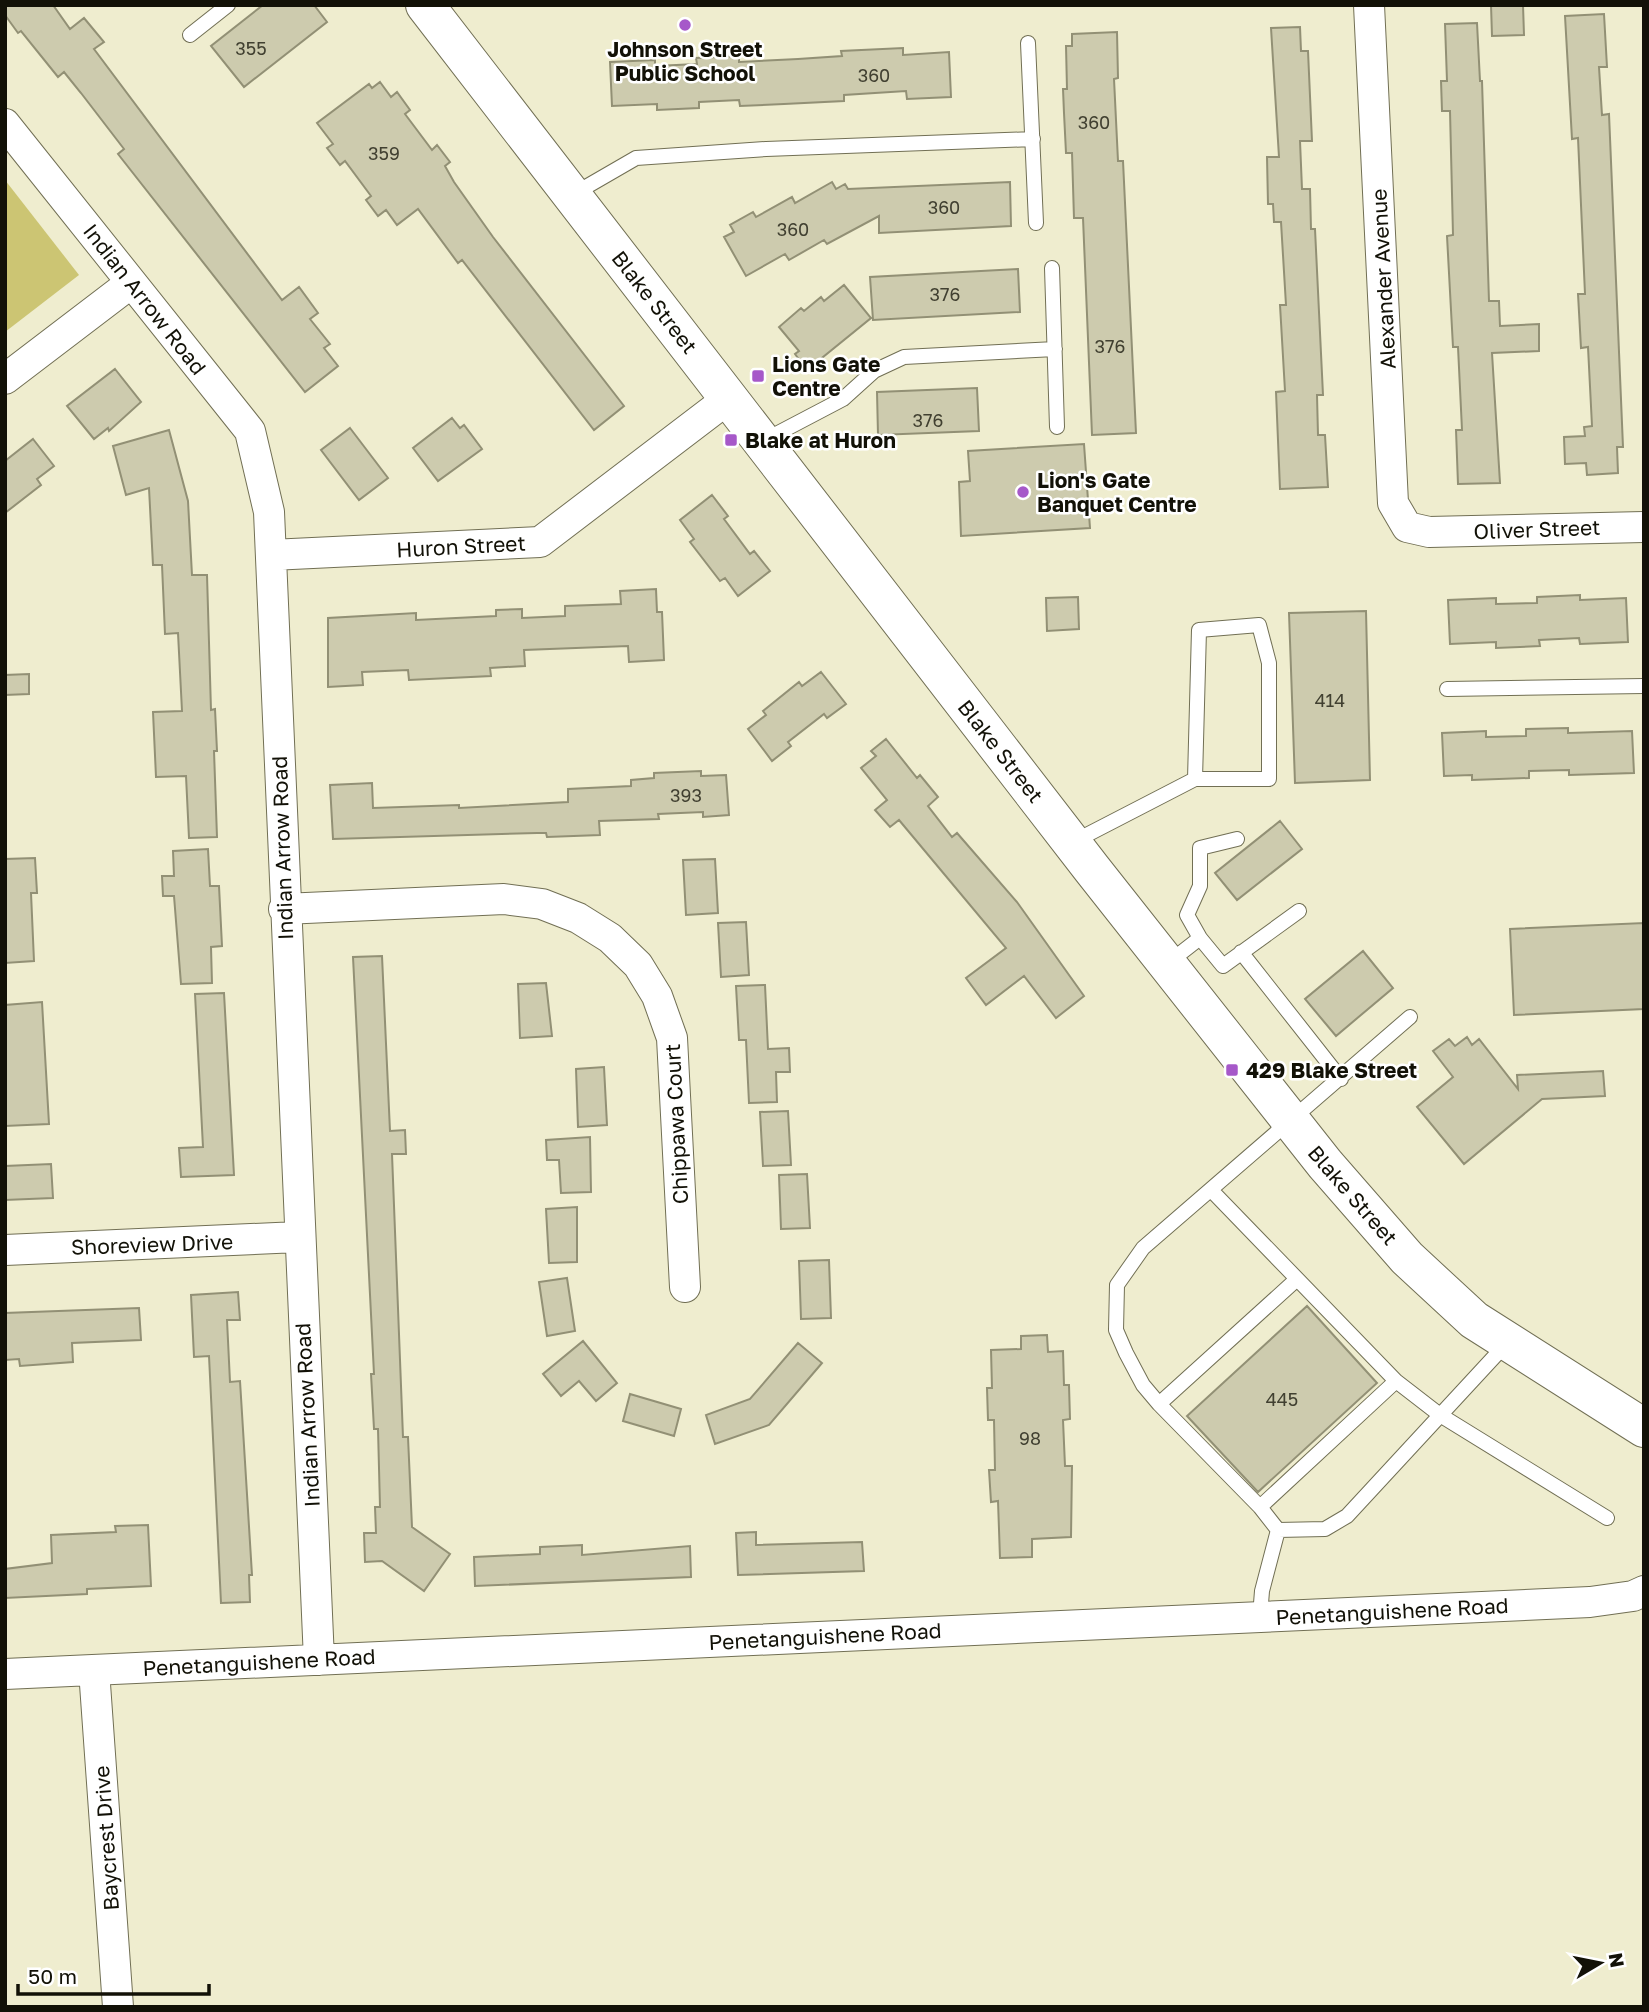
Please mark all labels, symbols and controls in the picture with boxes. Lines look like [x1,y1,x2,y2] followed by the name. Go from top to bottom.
[677,17,693,33] marker: Johnson Street Public School
[607,36,763,86] place label: Johnson Street Public School
[235,37,267,59] house number: 355
[858,64,890,86] house number: 360
[1078,111,1110,133] house number: 360
[368,142,400,164] house number: 359
[1365,188,1401,370] street label: Alexander Avenue
[928,196,960,218] house number: 360
[78,218,212,380] street label: Indian Arrow Road
[777,218,809,240] house number: 360
[607,245,703,359] street label: Blake Street
[930,283,960,305] house number: 376
[1095,335,1125,357] house number: 376
[772,351,880,401] place label: Lions Gate Centre
[750,368,766,384] marker: Lions Gate Centre
[913,409,943,431] house number: 376
[745,427,896,453] place label: Blake at Huron
[723,432,739,448] marker: Blake at Huron
[1037,467,1197,517] place label: Lion's Gate Banquet Centre
[1015,484,1031,500] marker: Lion's Gate Banquet Centre
[1473,514,1601,544] street label: Oliver Street
[396,530,526,562] street label: Huron Street
[1315,689,1345,711] house number: 414
[953,694,1049,808] street label: Blake Street
[266,755,298,941] street label: Indian Arrow Road
[670,784,702,806] house number: 393
[659,1043,693,1205] street label: Chippawa Court
[1246,1057,1417,1083] place label: 429 Blake Street
[1224,1062,1240,1078] marker: 429 Blake Street
[1303,1140,1403,1250] street label: Blake Street
[70,1228,234,1260] street label: Shoreview Drive
[289,1322,325,1508] street label: Indian Arrow Road
[1266,1388,1298,1410] house number: 445
[1019,1427,1041,1449] house number: 98
[1275,1592,1509,1630] street label: Penetanguishene Road
[708,1617,942,1655] street label: Penetanguishene Road
[142,1643,376,1681] street label: Penetanguishene Road
[88,1765,124,1911] street label: Baycrest Drive
[1565,1928,1635,1998] north arrow
[1605,1951,1630,1969] text: N
[18,1952,208,1996] scale bar
[28,1963,77,1989] text: 50 m

